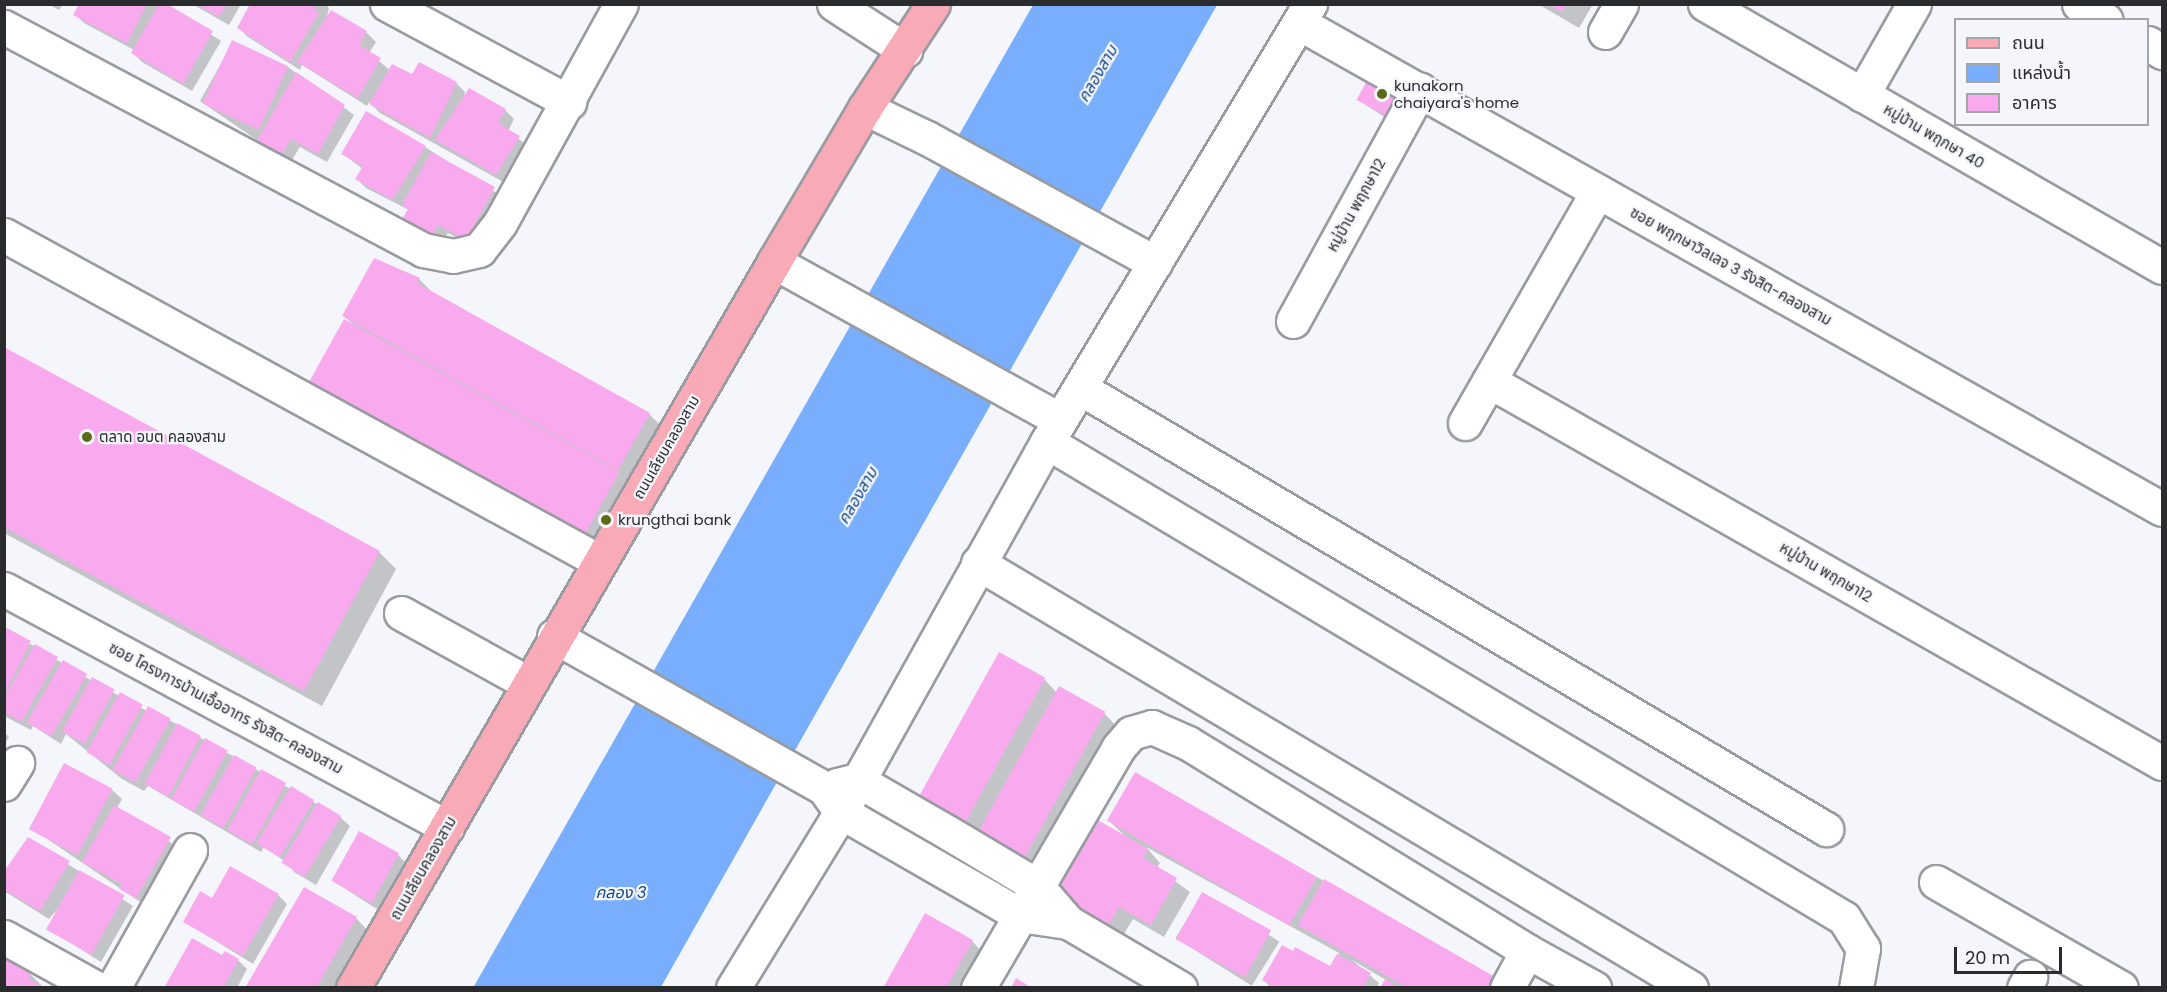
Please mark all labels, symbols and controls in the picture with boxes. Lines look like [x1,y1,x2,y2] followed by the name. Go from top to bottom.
[1954,18,2149,126] legend
[2012,30,2045,55] text: ถนน
[1074,42,1122,106] water label: คลองสาม
[2012,60,2071,85] text: แหล่งน้ำ
[1394,76,1519,111] place label: kunakorn chaiyara's home
[1375,87,1389,101] marker: kunakorn chaiyara's home
[2012,90,2057,115] text: อาคาร
[1880,100,1988,172] street label: หมู่บ้าน พฤกษา 40
[1323,155,1389,255] street label: หมู่บ้าน พฤกษา12
[1627,203,1835,329] street label: ซอย พฤกษาวิลเลจ 3 รังสิต-คลองสาม
[629,392,703,502] street label: ถนนเลียบคลองสาม
[99,428,226,446] place label: ตลาด อบต คลองสาม
[80,430,94,444] marker: ตลาด อบต คลองสาม
[834,464,882,528] water label: คลองสาม
[618,511,731,529] place label: krungthai bank
[599,513,613,527] marker: krungthai bank
[1776,538,1876,606] street label: หมู่บ้าน พฤกษา12
[106,638,346,778] street label: ซอย โครงการบ้านเอื้ออาทร รังสิต-คลองสาม
[386,813,460,923] street label: ถนนเลียบคลองสาม
[596,883,646,903] water label: คลอง 3
[1957,935,2065,973] scale bar
[1965,945,2010,970] text: 20 m

